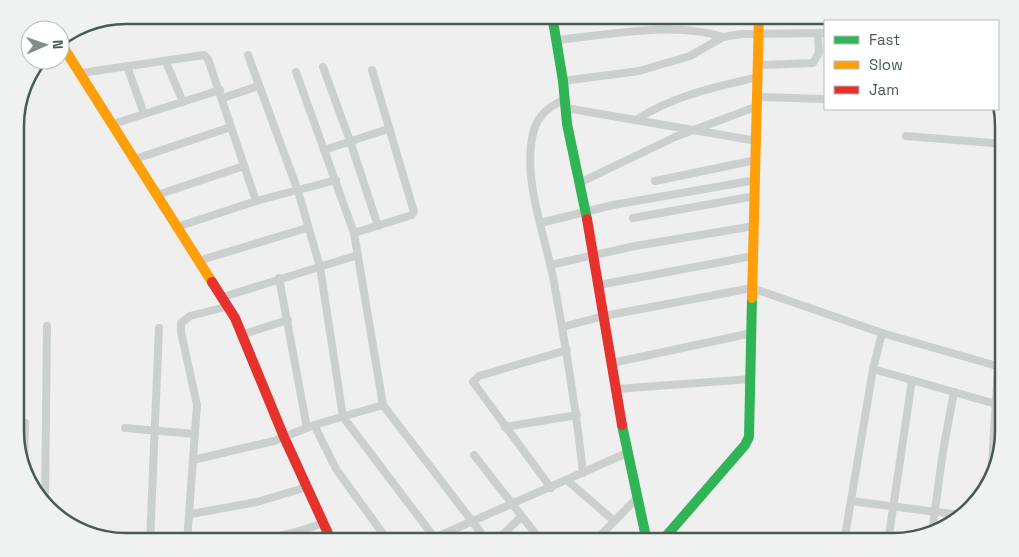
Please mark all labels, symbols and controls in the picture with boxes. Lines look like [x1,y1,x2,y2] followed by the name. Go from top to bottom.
[20,20,70,70] north arrow
[824,20,999,110] legend
[869,30,900,49] text: Fast
[49,40,67,50] text: N
[869,55,903,74] text: Slow
[869,80,899,99] text: Jam

